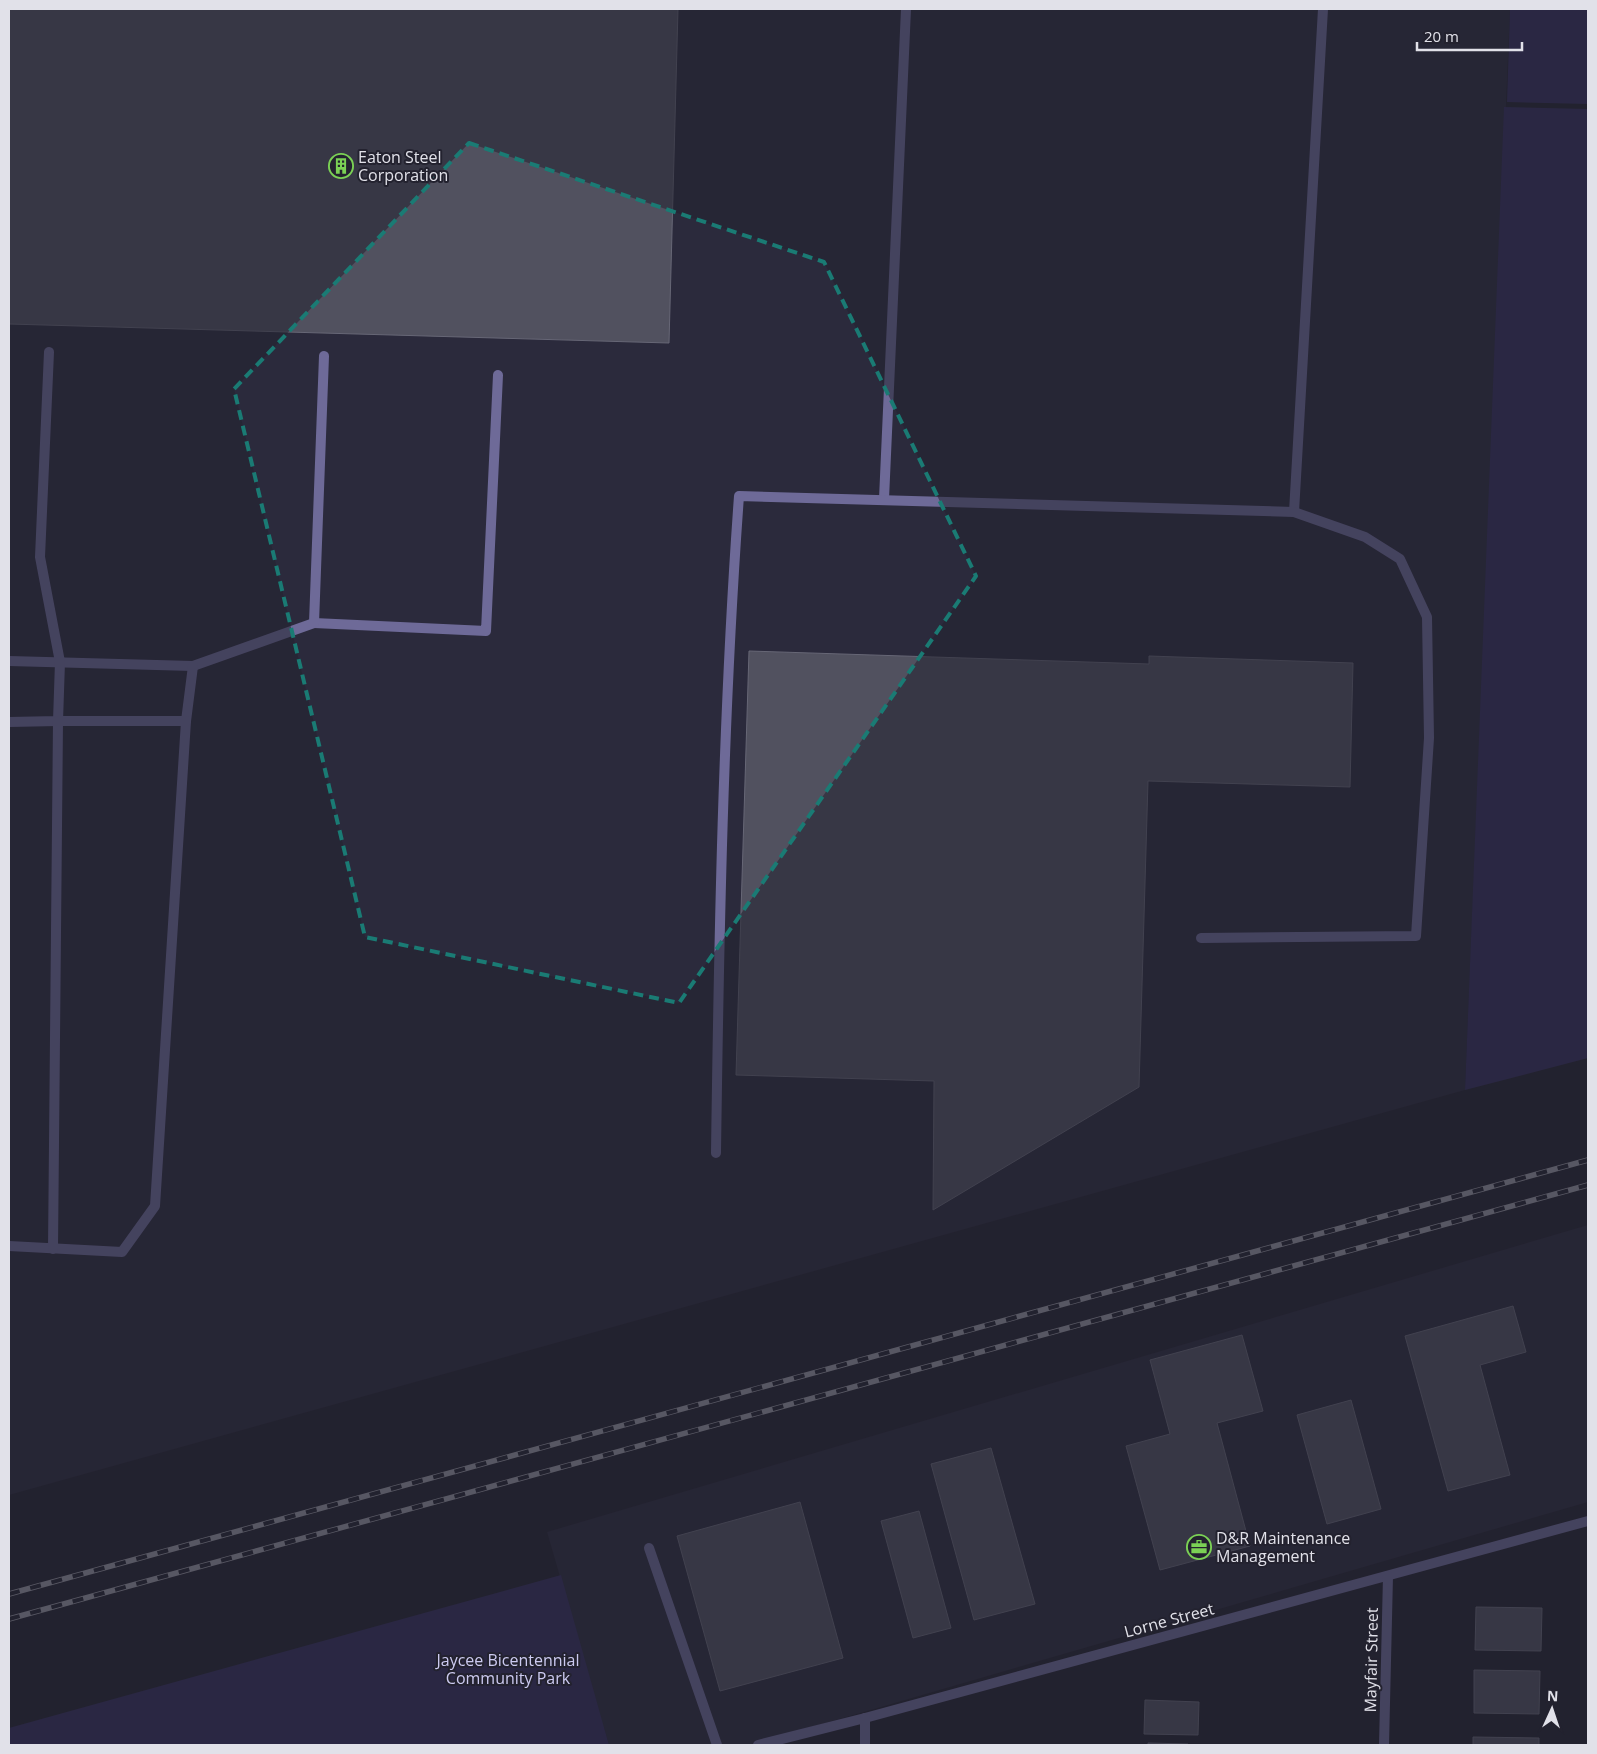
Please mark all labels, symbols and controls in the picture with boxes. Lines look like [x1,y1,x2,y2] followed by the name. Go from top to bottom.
[1417,20,1522,52] scale bar
[1424,26,1459,46] text: 20 m
[358,146,448,186] place label: Eaton Steel Corporation
[328,153,354,179] building icon: Eaton Steel Corporation
[1216,1527,1350,1567] place label: D&R Maintenance Management
[1186,1534,1212,1560] office icon: D&R Maintenance Management
[1122,1597,1217,1643] street label: Lorne Street
[1359,1607,1383,1713] street label: Mayfair Street
[434,1649,580,1689] park label: Jaycee Bicentennial Community Park
[1527,1684,1577,1734] north arrow
[1547,1686,1559,1705] text: N

